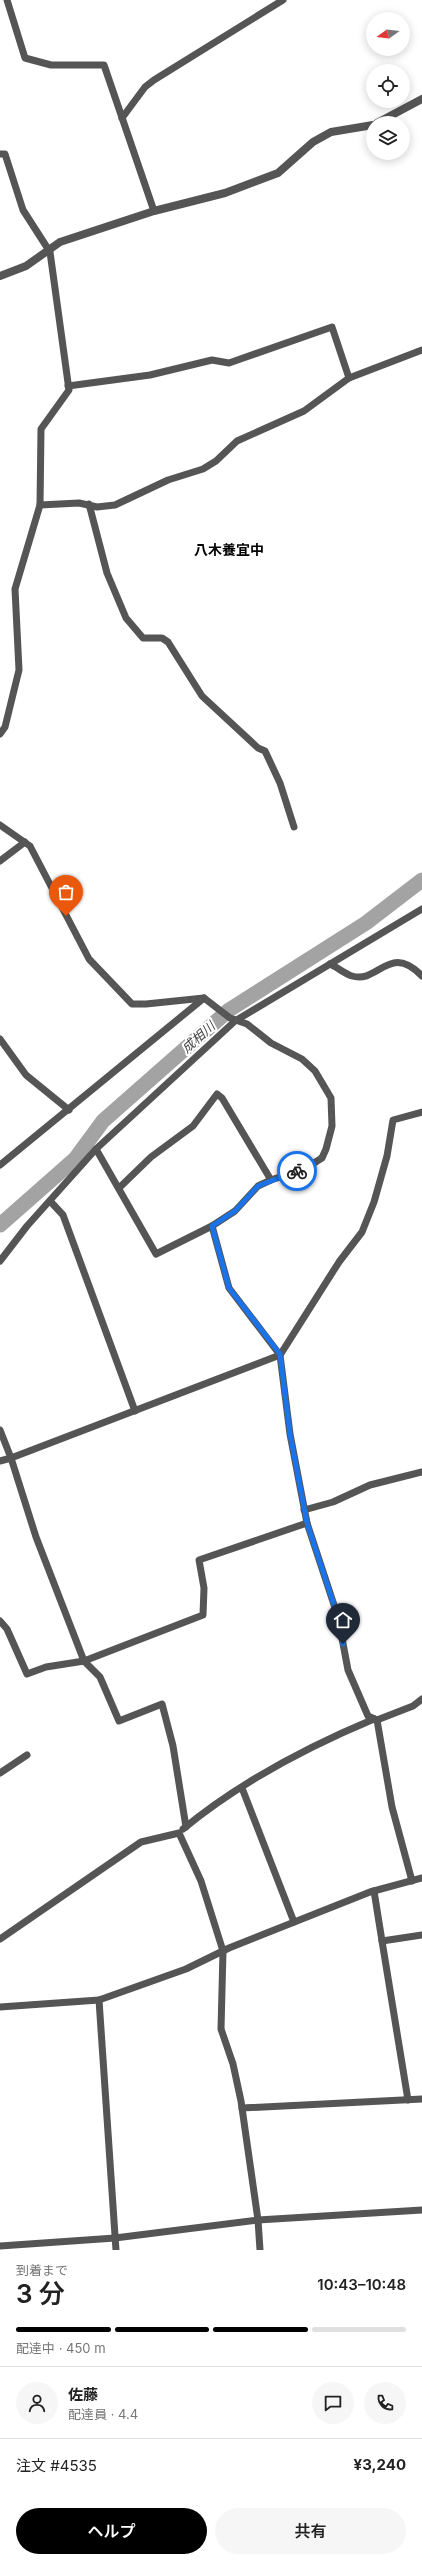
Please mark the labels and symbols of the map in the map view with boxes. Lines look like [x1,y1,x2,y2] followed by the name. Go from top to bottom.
[366,12,410,56] north arrow
[194,541,264,558] district label: 八木養宜中
[49,875,83,916] pin
[178,1017,219,1056] water label: 成相川
[277,1151,317,1191] courier
[326,1603,360,1644] pin

